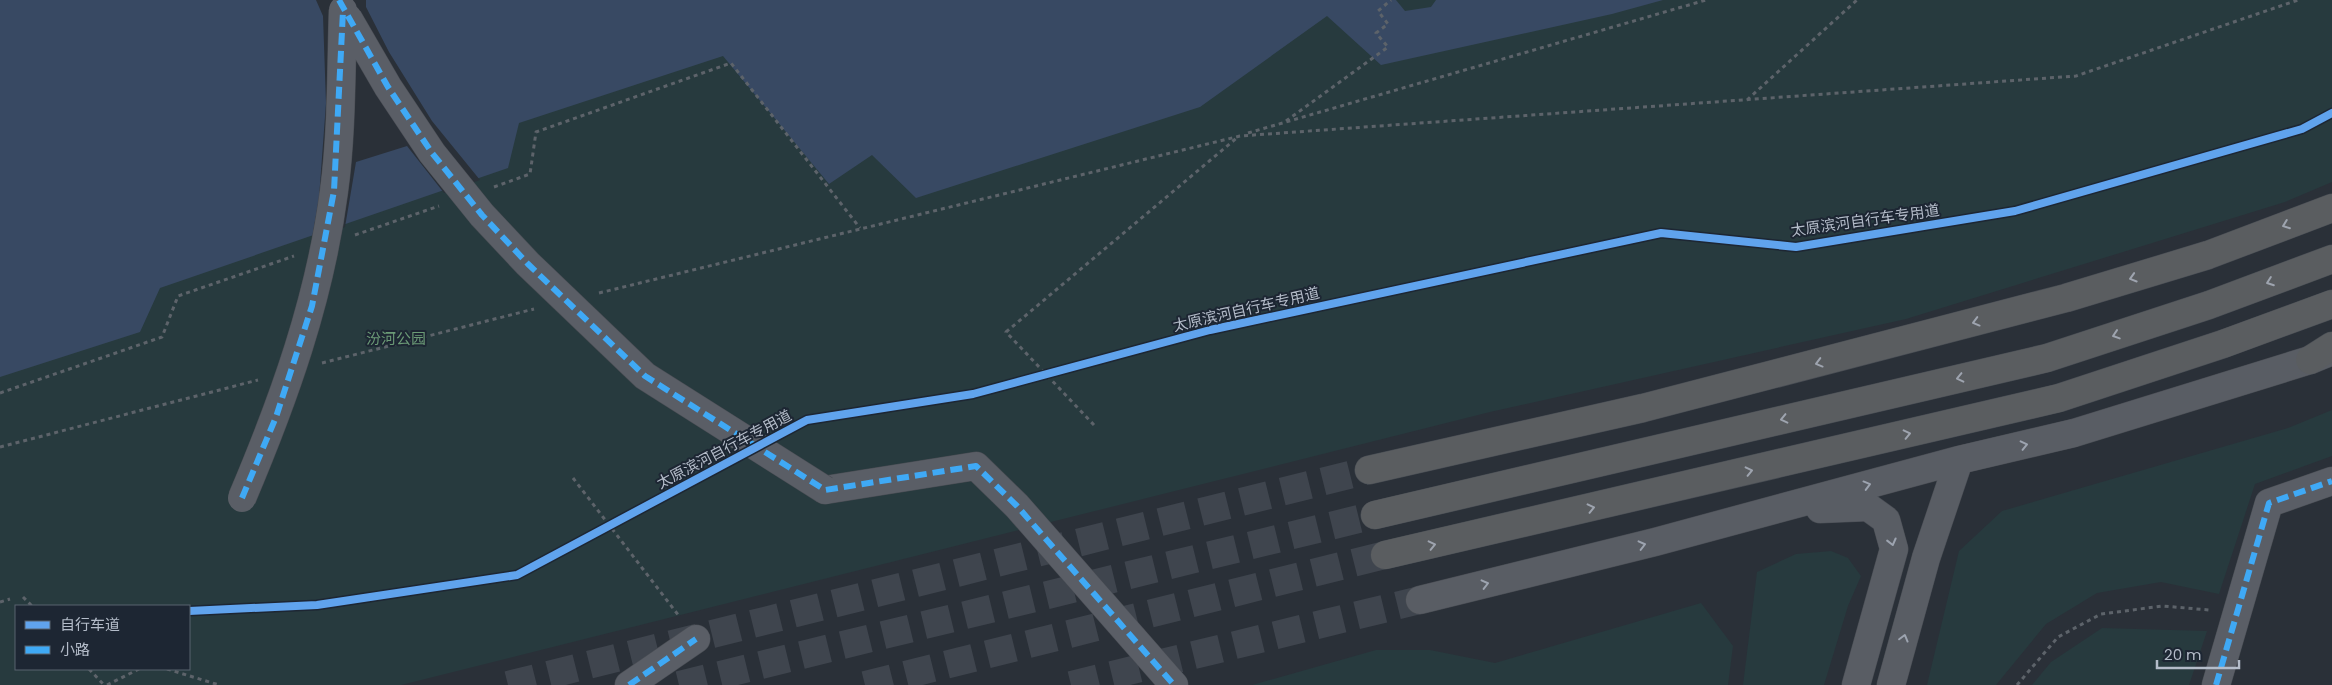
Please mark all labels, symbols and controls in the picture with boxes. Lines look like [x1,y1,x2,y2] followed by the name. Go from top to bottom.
[1789,199,1941,241] street label: 太原滨河自行车专用道
[2283,220,2291,230] one-way arrow
[2129,272,2137,282] one-way arrow
[2266,276,2275,287] one-way arrow
[1171,282,1321,336] street label: 太原滨河自行车专用道
[1973,316,1981,326] one-way arrow
[366,328,426,349] park label: 汾河公园
[2113,330,2121,340] one-way arrow
[1815,357,1823,367] one-way arrow
[1955,372,1964,383] one-way arrow
[653,405,795,493] street label: 太原滨河自行车专用道
[1780,413,1789,424] one-way arrow
[1902,429,1911,440] one-way arrow
[2020,440,2029,451] one-way arrow
[1744,466,1753,477] one-way arrow
[1862,480,1871,490] one-way arrow
[1586,503,1595,514] one-way arrow
[1886,537,1897,546] one-way arrow
[1428,540,1437,550] one-way arrow
[1638,540,1647,551] one-way arrow
[1480,579,1489,590] one-way arrow
[15,605,190,670] legend
[60,614,120,635] text: 自行车道
[1898,634,1909,642] one-way arrow
[2157,638,2240,670] scale bar
[60,639,90,660] text: 小路
[2164,644,2202,665] text: 20 m

